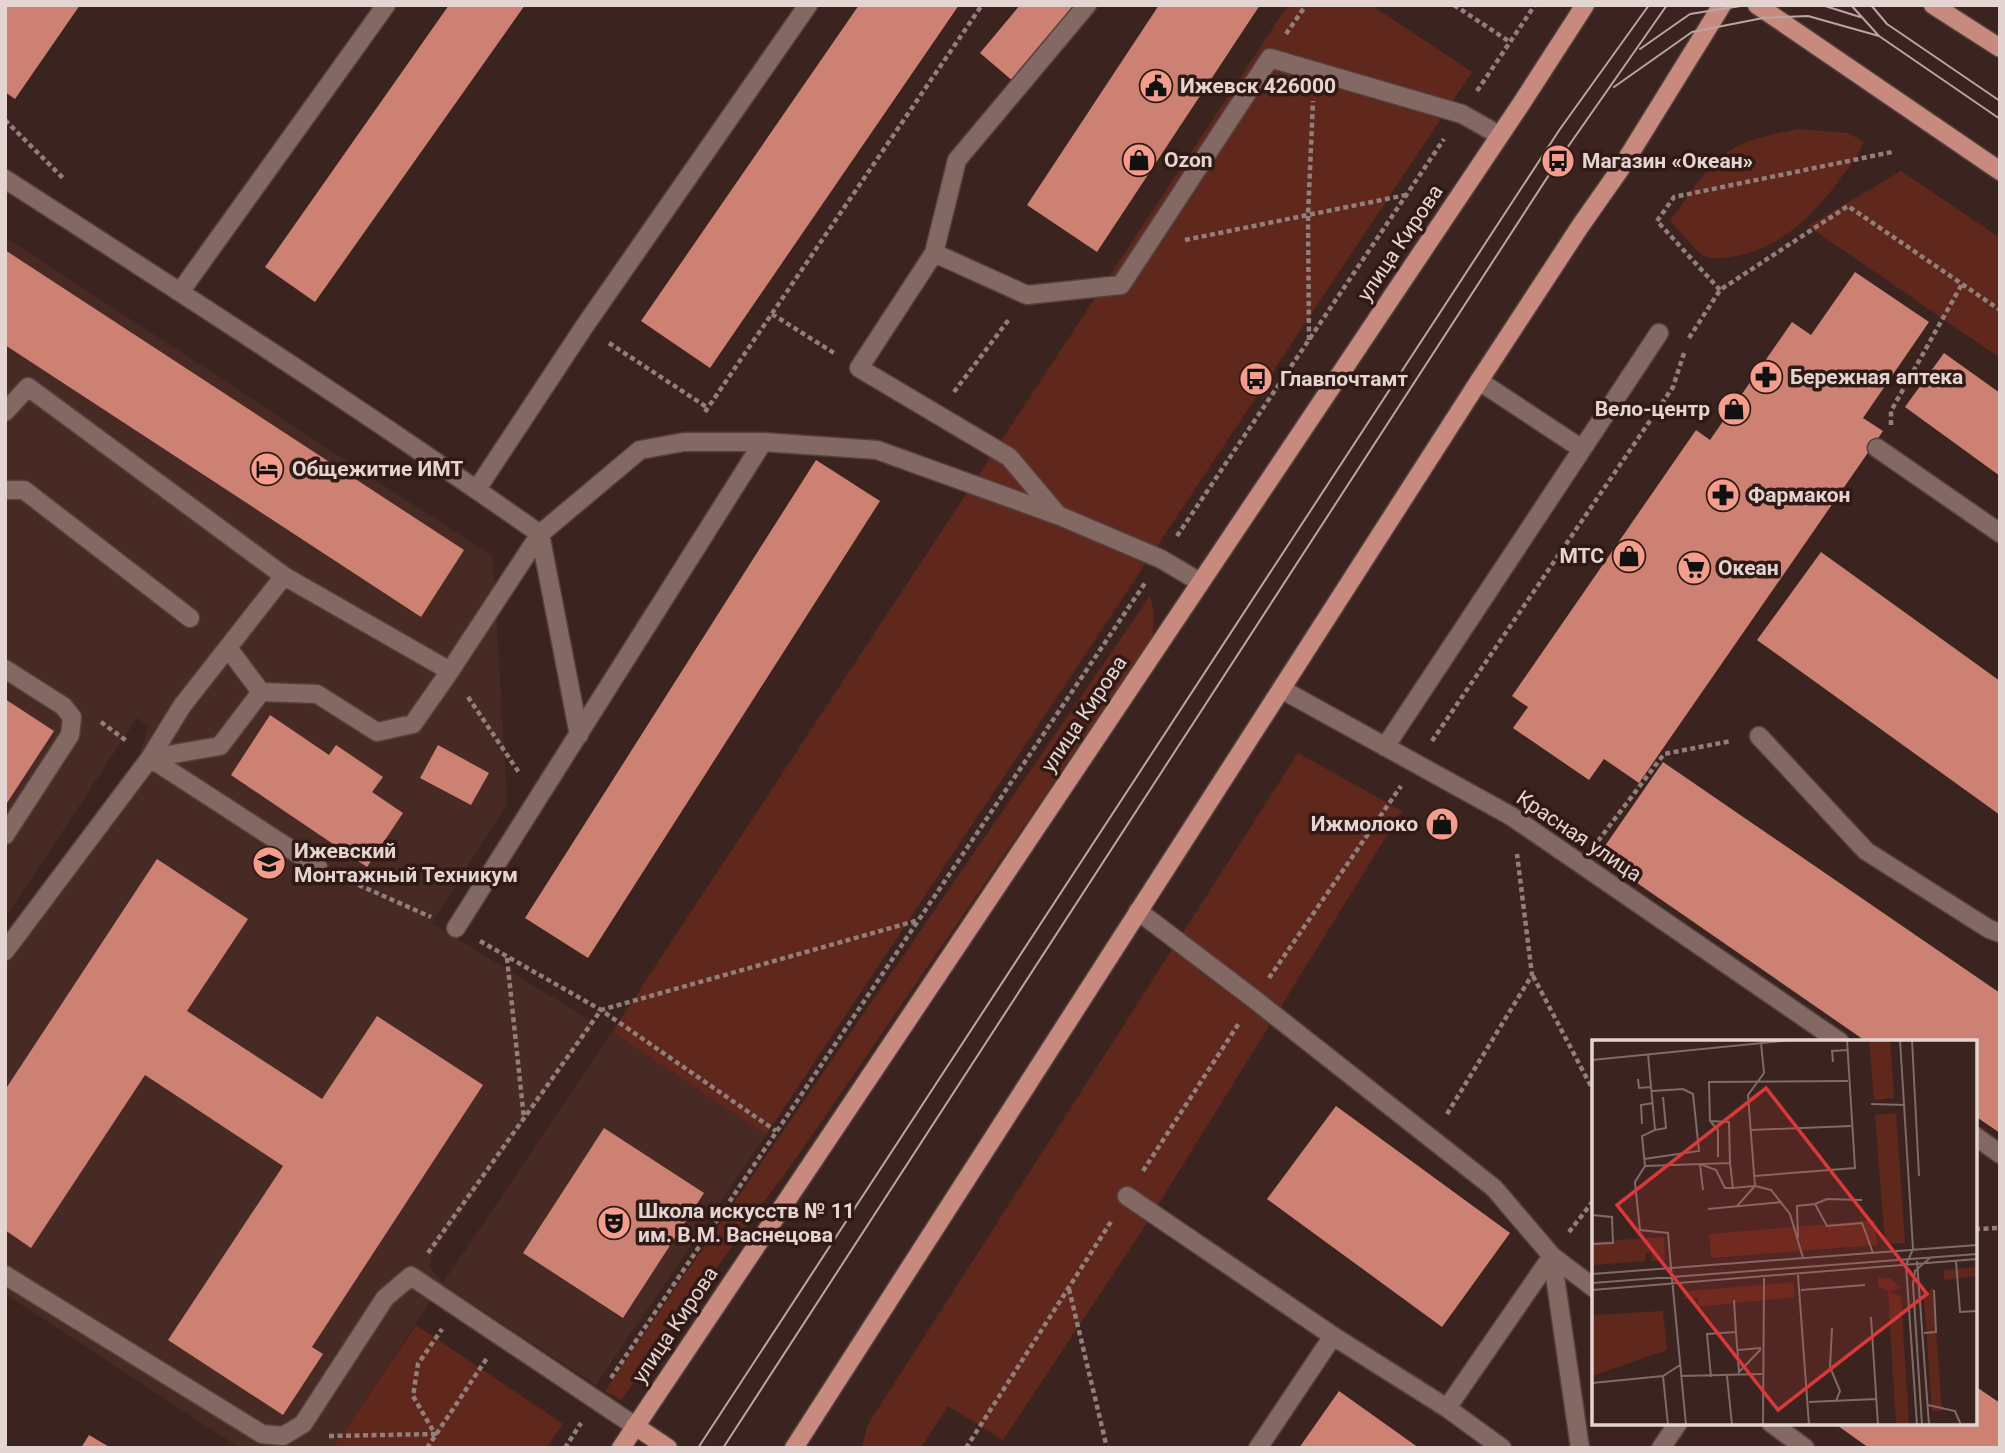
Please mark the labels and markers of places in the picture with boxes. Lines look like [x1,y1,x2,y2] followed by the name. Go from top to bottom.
[1137,67,1175,105] public building icon: Ижевск 426000
[1180,74,1336,98] place label: Ижевск 426000
[1120,141,1158,179] shop icon: Ozon
[1539,142,1577,180] bus stop icon: Магазин «Океан»
[1164,148,1213,172] place label: Ozon
[1582,149,1753,173] place label: Магазин «Океан»
[1747,358,1785,396] pharmacy icon: Бережная аптека
[1237,360,1275,398] bus stop icon: Главпочтамт
[1790,365,1963,389] place label: Бережная аптека
[1280,367,1408,391] place label: Главпочтамт
[1715,390,1753,428] shop icon: Вело-центр
[1595,397,1710,421] place label: Вело-центр
[248,450,286,488] hotel icon: Общежитие ИМТ
[292,457,463,481] place label: Общежитие ИМТ
[1704,476,1742,514] pharmacy icon: Фармакон
[1748,483,1850,507] place label: Фармакон
[1610,537,1648,575] shop icon: МТС
[1559,544,1604,568] place label: МТС
[1675,549,1713,587] supermarket icon: Океан
[1718,556,1779,580] place label: Океан
[1423,805,1461,843] shop icon: Ижмолоко
[1311,812,1418,836] place label: Ижмолоко
[294,839,518,887] place label: Ижевский Монтажный Техникум
[250,844,288,882] school or university icon: Ижевский Монтажный Техникум
[638,1199,855,1247] place label: Школа искусств № 11 им. В.М. Васнецова
[595,1204,633,1242] theatre icon: Школа искусств № 11 им. В.М. Васнецова

